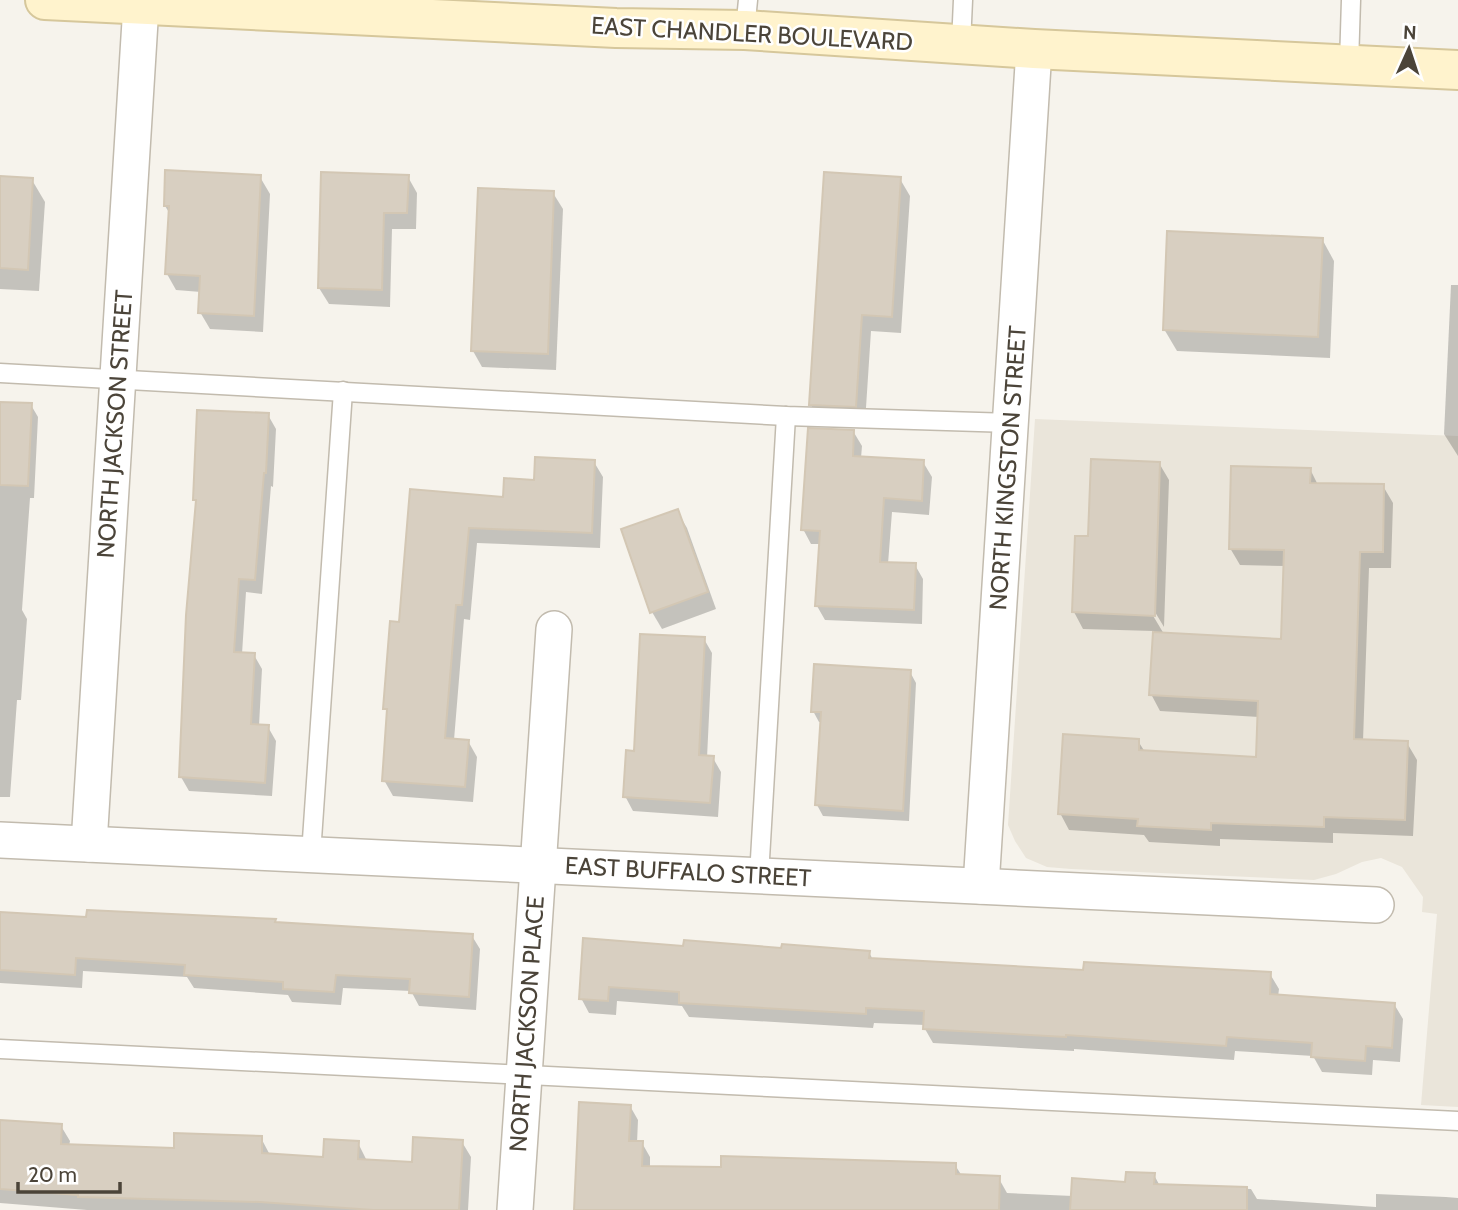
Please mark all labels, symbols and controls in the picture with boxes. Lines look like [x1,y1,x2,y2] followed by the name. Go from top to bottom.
[590,11,914,56] street label: EAST CHANDLER BOULEVARD
[1374,14,1444,84] north arrow
[1403,21,1417,44] text: N
[91,289,138,559] street label: NORTH JACKSON STREET
[983,325,1032,611] street label: NORTH KINGSTON STREET
[564,851,812,892] street label: EAST BUFFALO STREET
[503,895,550,1153] street label: NORTH JACKSON PLACE
[18,1150,119,1194] scale bar
[28,1162,77,1187] text: 20 m

